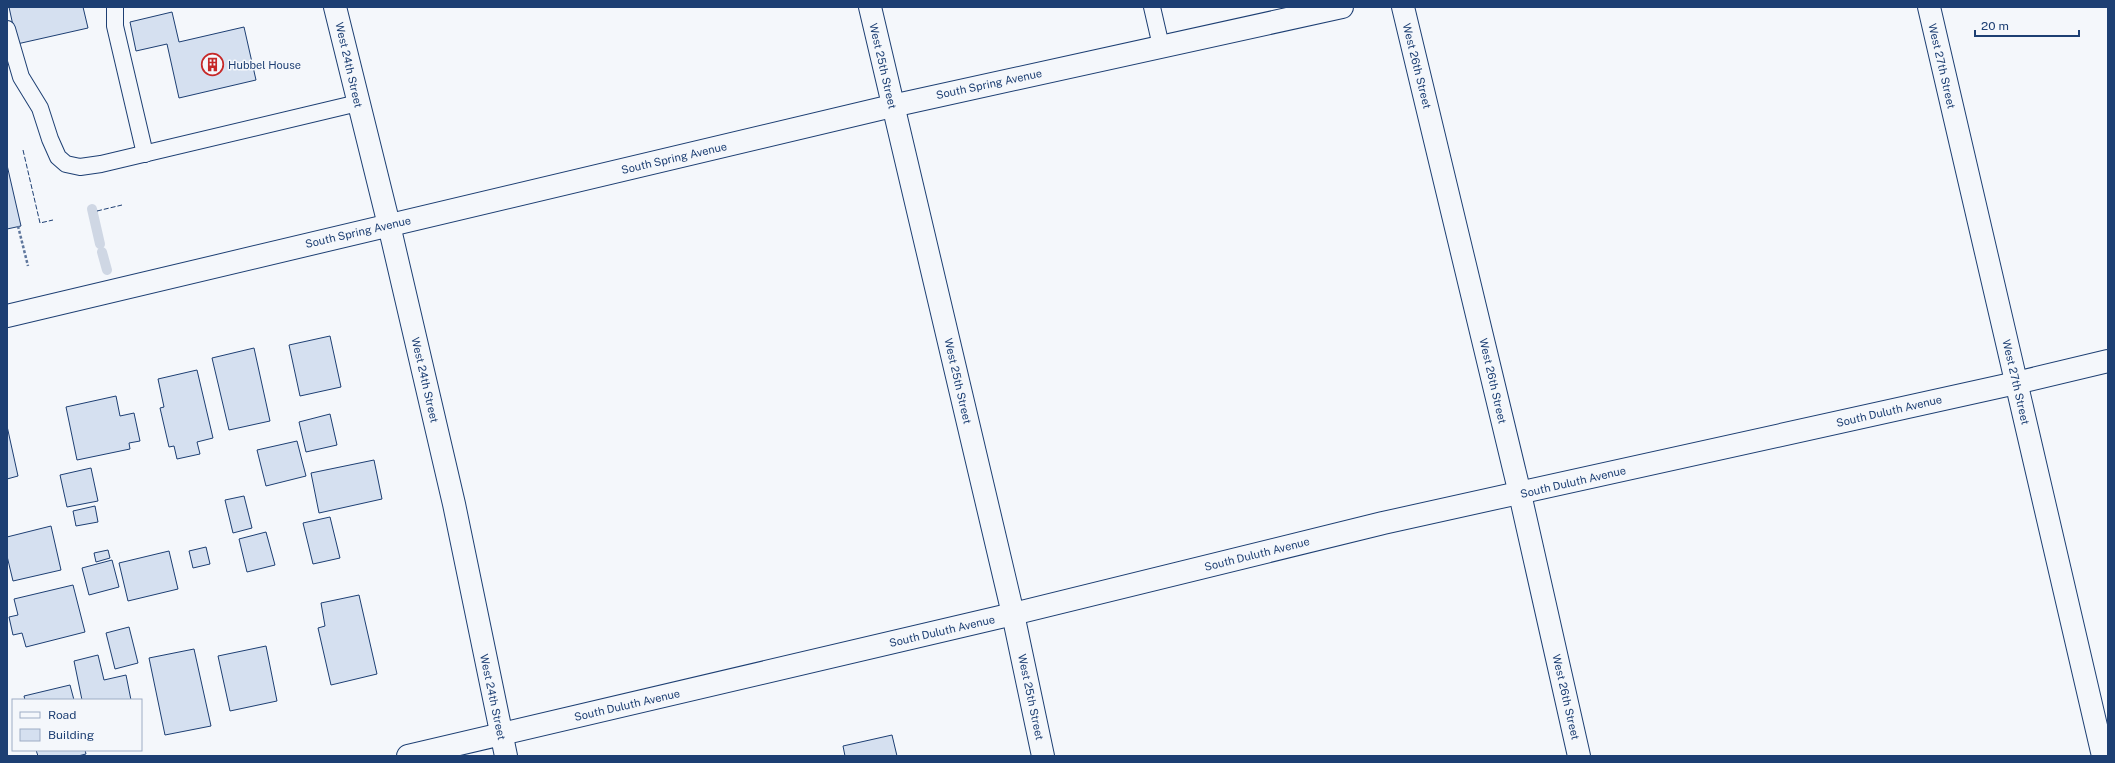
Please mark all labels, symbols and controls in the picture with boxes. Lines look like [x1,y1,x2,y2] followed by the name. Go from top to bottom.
[1975,12,2079,38] scale bar
[1981,19,2009,33] text: 20 m
[333,21,365,109] street label: West 24th Street
[867,22,899,110] street label: West 25th Street
[1401,22,1433,110] street label: West 26th Street
[1926,22,1958,110] street label: West 27th Street
[199,52,225,78] building icon: Hubbel House
[228,59,301,71] place label: Hubbel House
[935,67,1043,101] street label: South Spring Avenue
[620,140,728,176] street label: South Spring Avenue
[304,214,412,250] street label: South Spring Avenue
[409,336,441,424] street label: West 24th Street
[942,337,974,425] street label: West 25th Street
[1477,337,1509,425] street label: West 26th Street
[2000,338,2032,426] street label: West 27th Street
[1835,393,1943,429] street label: South Duluth Avenue
[1519,464,1627,500] street label: South Duluth Avenue
[1203,535,1311,573] street label: South Duluth Avenue
[888,613,996,649] street label: South Duluth Avenue
[478,653,508,741] street label: West 24th Street
[1016,653,1046,741] street label: West 25th Street
[1550,653,1582,741] street label: West 26th Street
[573,687,681,723] street label: South Duluth Avenue
[12,699,142,751] legend
[48,708,76,722] text: Road
[48,728,94,742] text: Building

